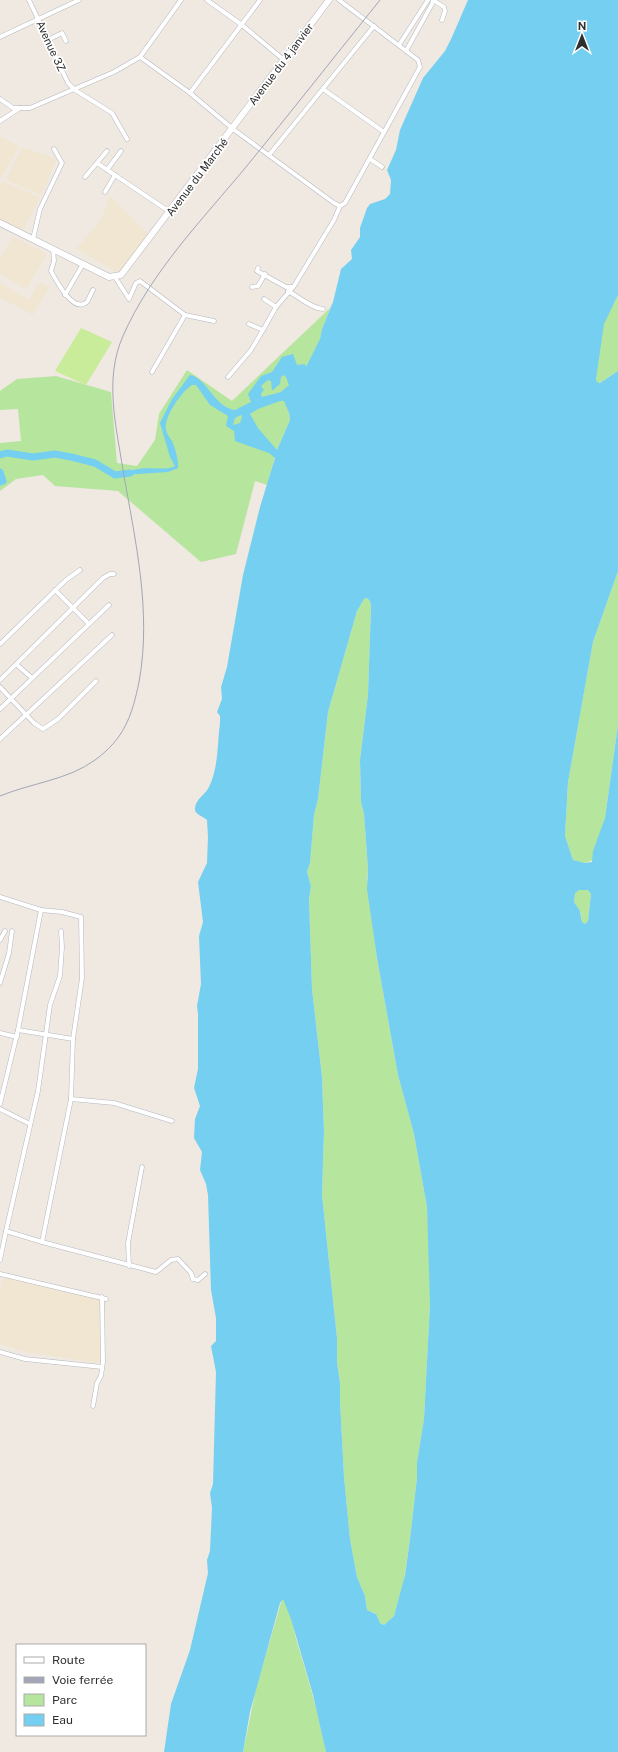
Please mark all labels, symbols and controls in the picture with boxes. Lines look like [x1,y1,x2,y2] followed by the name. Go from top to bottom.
[562,16,602,56] north arrow
[34,19,68,73] street label: Avenue 3Z
[578,20,586,32] text: N
[246,21,316,107] street label: Avenue du 4 janvier
[164,136,230,218] street label: Avenue du Marché
[16,1644,146,1736] legend
[52,1653,85,1667] text: Route
[52,1673,113,1687] text: Voie ferrée
[52,1693,77,1707] text: Parc
[52,1713,73,1727] text: Eau

